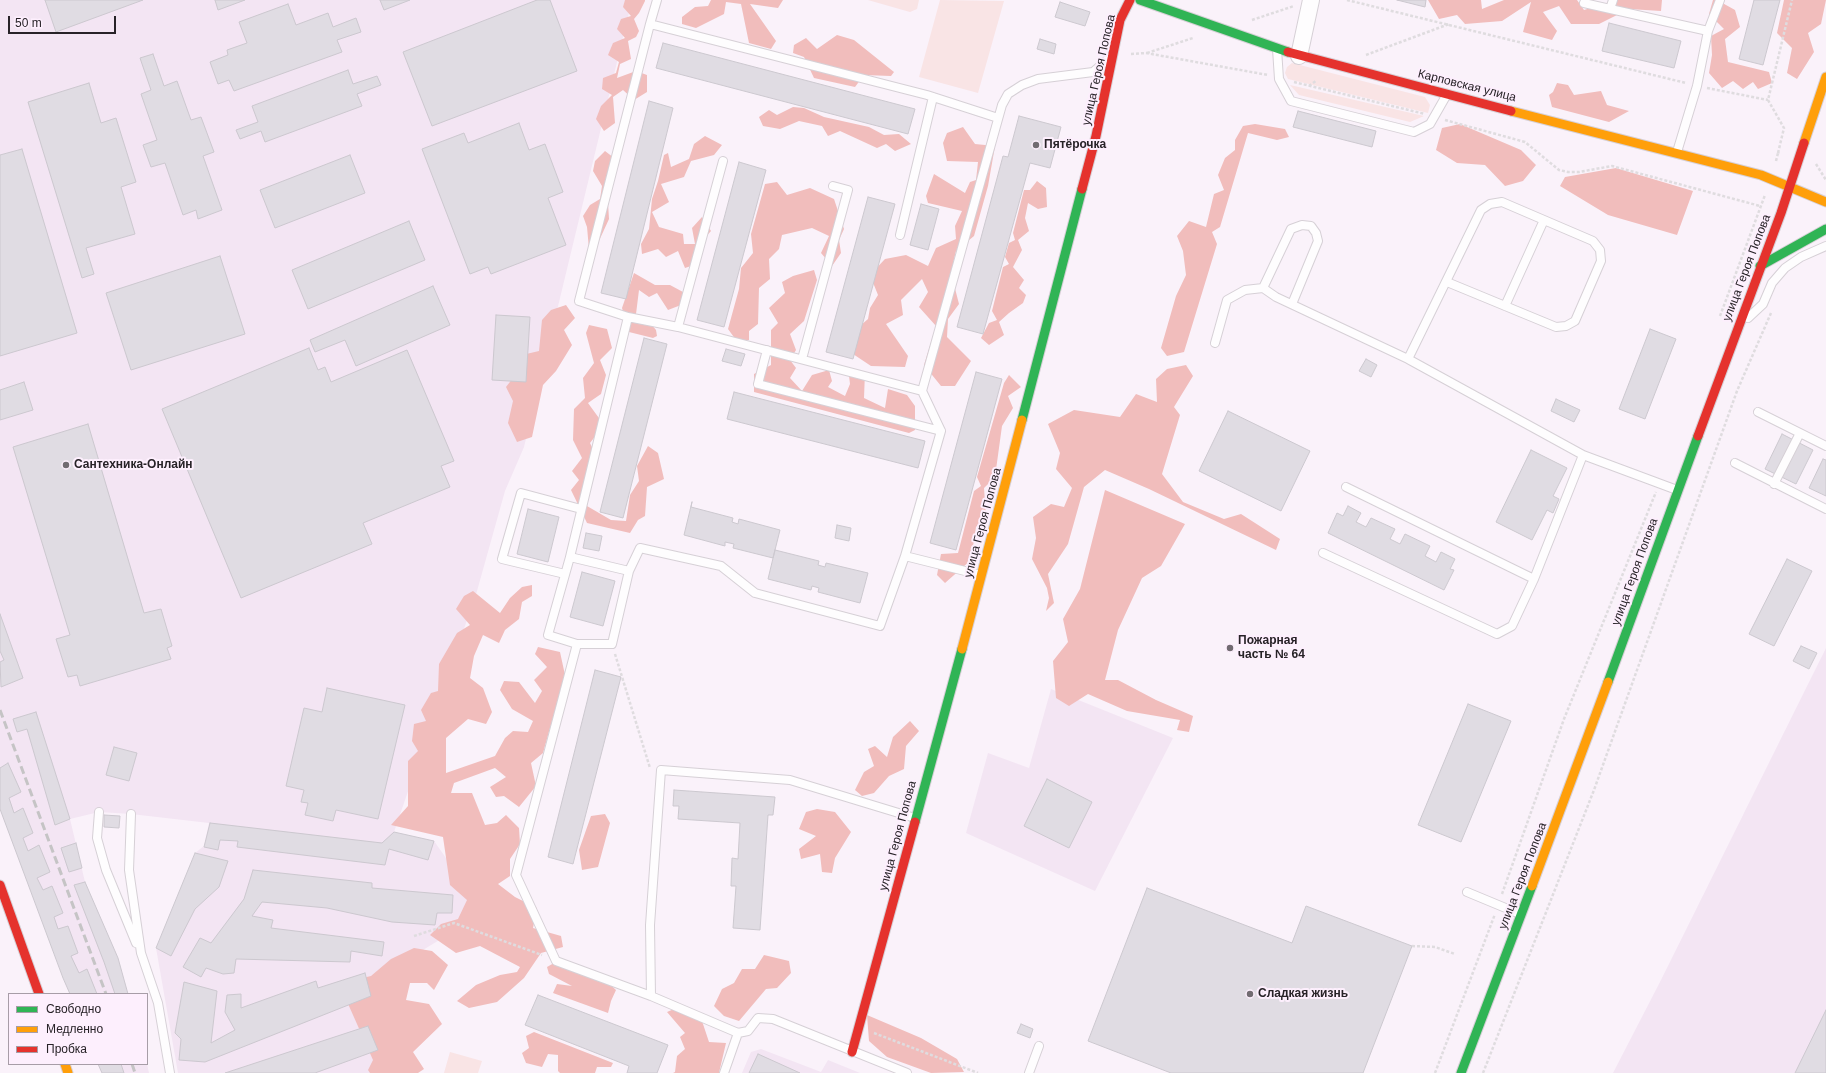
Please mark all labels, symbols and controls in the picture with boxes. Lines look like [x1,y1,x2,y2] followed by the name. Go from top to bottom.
[10,8,118,34] scale bar
[1079,13,1119,127] street label: улица Героя Попова
[15,16,42,30] text: 50 m
[1416,67,1518,105] street label: Карповская улица
[1044,138,1106,152] place label: Пятёрочка
[1031,140,1041,150] marker: Пятёрочка
[1720,213,1774,323] street label: улица Героя Попова
[74,458,193,472] place label: Сантехника-Онлайн
[61,460,71,470] marker: Сантехника-Онлайн
[961,466,1005,580] street label: улица Героя Попова
[1609,516,1661,628] street label: улица Героя Попова
[1238,634,1305,662] place label: Пожарная часть № 64
[1225,643,1235,653] marker: Пожарная часть № 64
[876,779,920,893] street label: улица Героя Попова
[1496,821,1550,931] street label: улица Героя Попова
[1258,987,1348,1001] place label: Сладкая жизнь
[1245,989,1255,999] marker: Сладкая жизнь
[8,993,148,1065] legend
[46,1002,101,1016] text: Свободно
[46,1022,103,1036] text: Медленно
[46,1042,87,1056] text: Пробка

